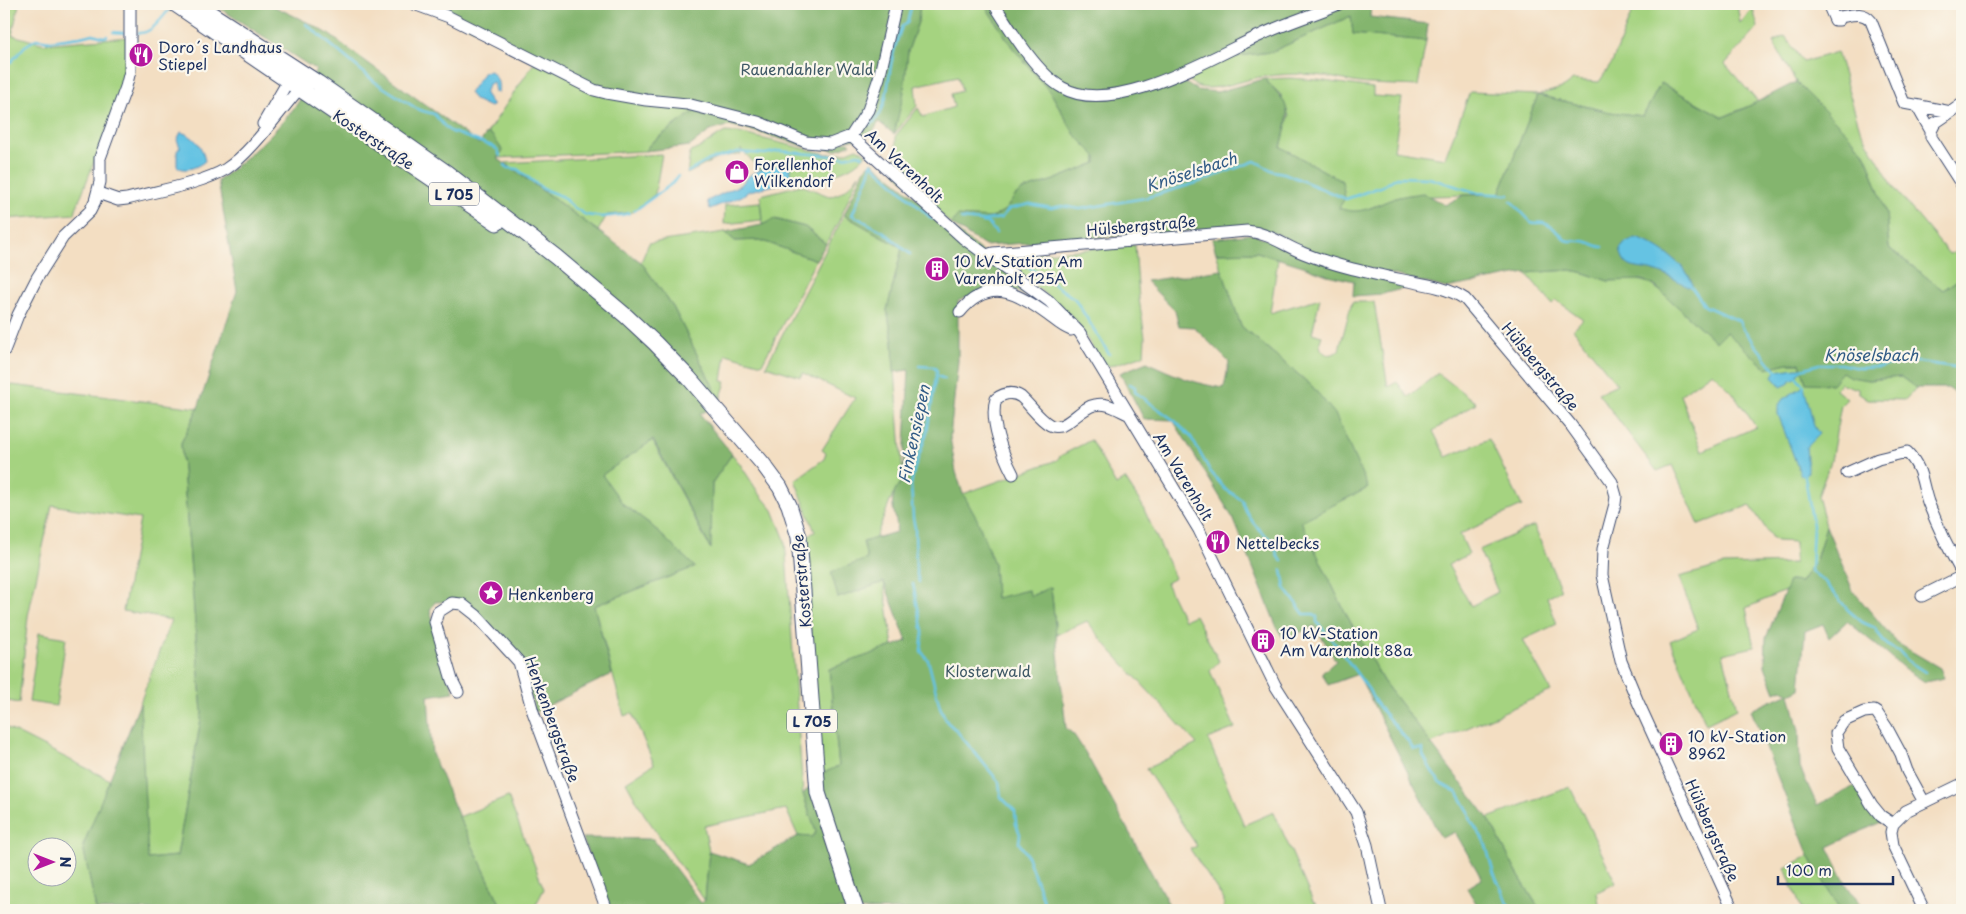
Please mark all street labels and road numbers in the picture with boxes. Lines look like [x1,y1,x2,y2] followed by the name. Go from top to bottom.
[329,103,419,175] street label: Kosterstraße
[861,123,949,207] street label: Am Varenholt
[429,182,479,205] road number: L 705
[1085,209,1197,241] street label: Hülsbergstraße
[1497,317,1585,415] street label: Hülsbergstraße
[1148,427,1220,525] street label: Am Varenholt
[785,533,817,629] street label: Kosterstraße
[520,653,586,785] street label: Henkenbergstraße
[787,709,837,732] road number: L 705
[1680,775,1746,885] street label: Hülsbergstraße

